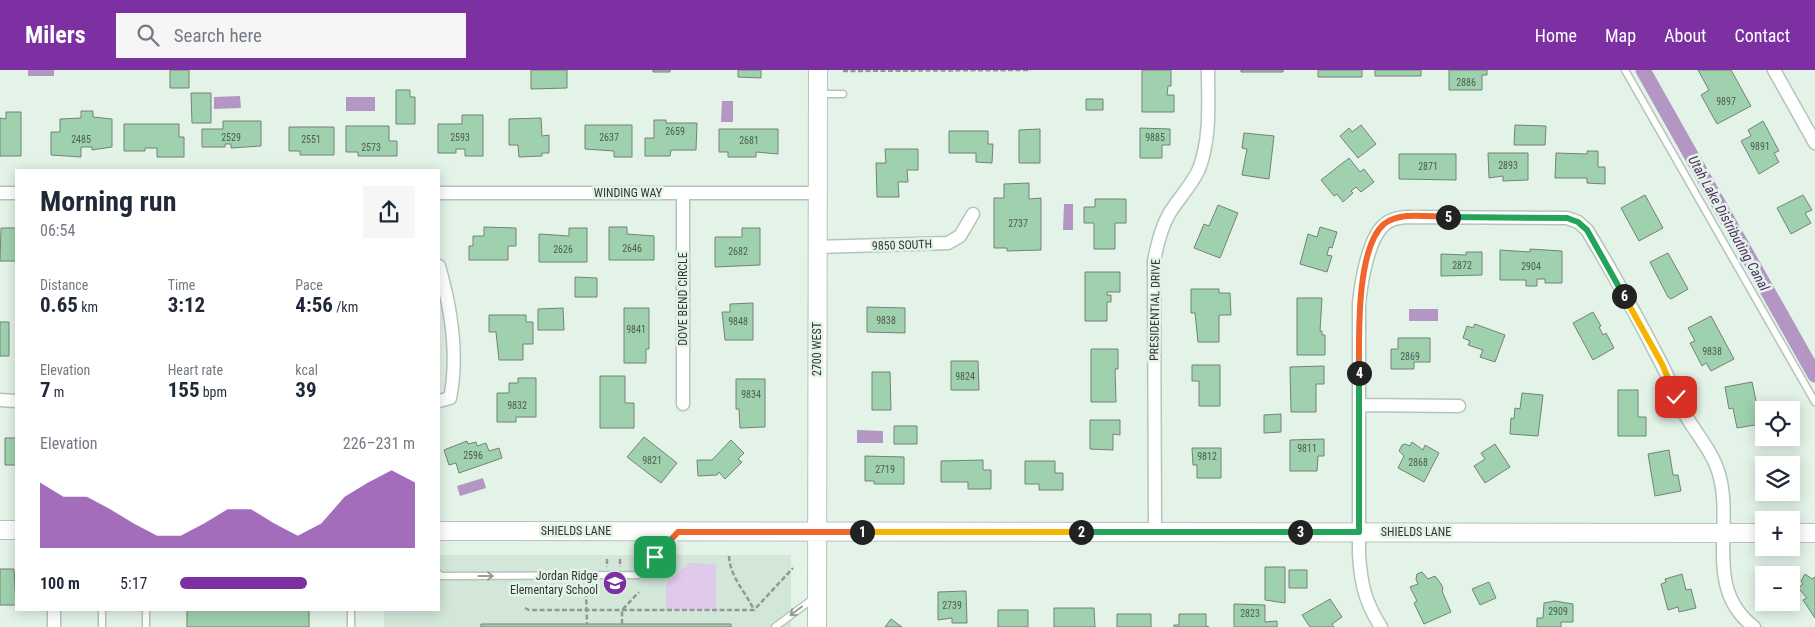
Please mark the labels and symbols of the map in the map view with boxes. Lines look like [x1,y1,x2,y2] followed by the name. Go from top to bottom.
[1456,77,1476,88] house number: 2886
[1716,96,1736,107] house number: 9897
[665,126,685,137] house number: 2659
[221,132,241,143] house number: 2529
[450,132,470,143] house number: 2593
[599,132,619,143] house number: 2637
[1145,132,1165,143] house number: 9885
[71,134,91,145] house number: 2485
[301,134,321,145] house number: 2551
[739,135,759,146] house number: 2681
[1750,141,1770,152] house number: 9891
[361,142,381,153] house number: 2573
[1685,153,1773,294] water label: Utah Lake Distributing Canal
[1498,160,1518,171] house number: 2893
[1418,161,1438,172] house number: 2871
[594,186,663,200] street label: WINDING WAY
[1436,204,1460,230] pin: 5
[1008,218,1028,229] house number: 2737
[872,237,932,253] street label: 9850 SOUTH
[622,243,642,254] house number: 2646
[553,244,573,255] house number: 2626
[728,246,748,257] house number: 2682
[676,252,690,346] street label: DOVE BEND CIRCLE
[1147,259,1163,361] street label: PRESIDENTIAL DRIVE
[1452,260,1472,271] house number: 2872
[1521,261,1541,272] house number: 2904
[1612,284,1636,308] pin: 6
[876,315,896,326] house number: 9838
[728,316,748,327] house number: 9848
[810,322,824,376] street label: 2700 WEST
[626,324,646,335] house number: 9841
[1702,346,1722,357] house number: 9838
[1400,351,1420,362] house number: 2869
[1346,360,1372,386] pin: 4
[955,371,975,382] house number: 9824
[1655,376,1697,418] pin
[741,389,761,400] house number: 9834
[507,400,527,411] house number: 9832
[1297,443,1317,454] house number: 9811
[463,450,483,461] house number: 2596
[1197,451,1217,462] house number: 9812
[642,455,662,466] house number: 9821
[1408,457,1428,468] house number: 2868
[875,464,895,475] house number: 2719
[850,520,874,544] pin: 1
[1068,520,1094,544] pin: 2
[1288,520,1312,544] pin: 3
[541,524,611,538] street label: SHIELDS LANE
[1381,525,1451,539] street label: SHIELDS LANE
[634,536,676,578] pin
[510,569,598,597] place label: Jordan Ridge Elementary School
[602,570,628,596] school or university icon: Jordan Ridge Elementary School
[478,571,494,581] one-way arrow
[942,600,962,611] house number: 2739
[790,606,803,617] one-way arrow
[1548,606,1568,617] house number: 2909
[1240,608,1260,619] house number: 2823

